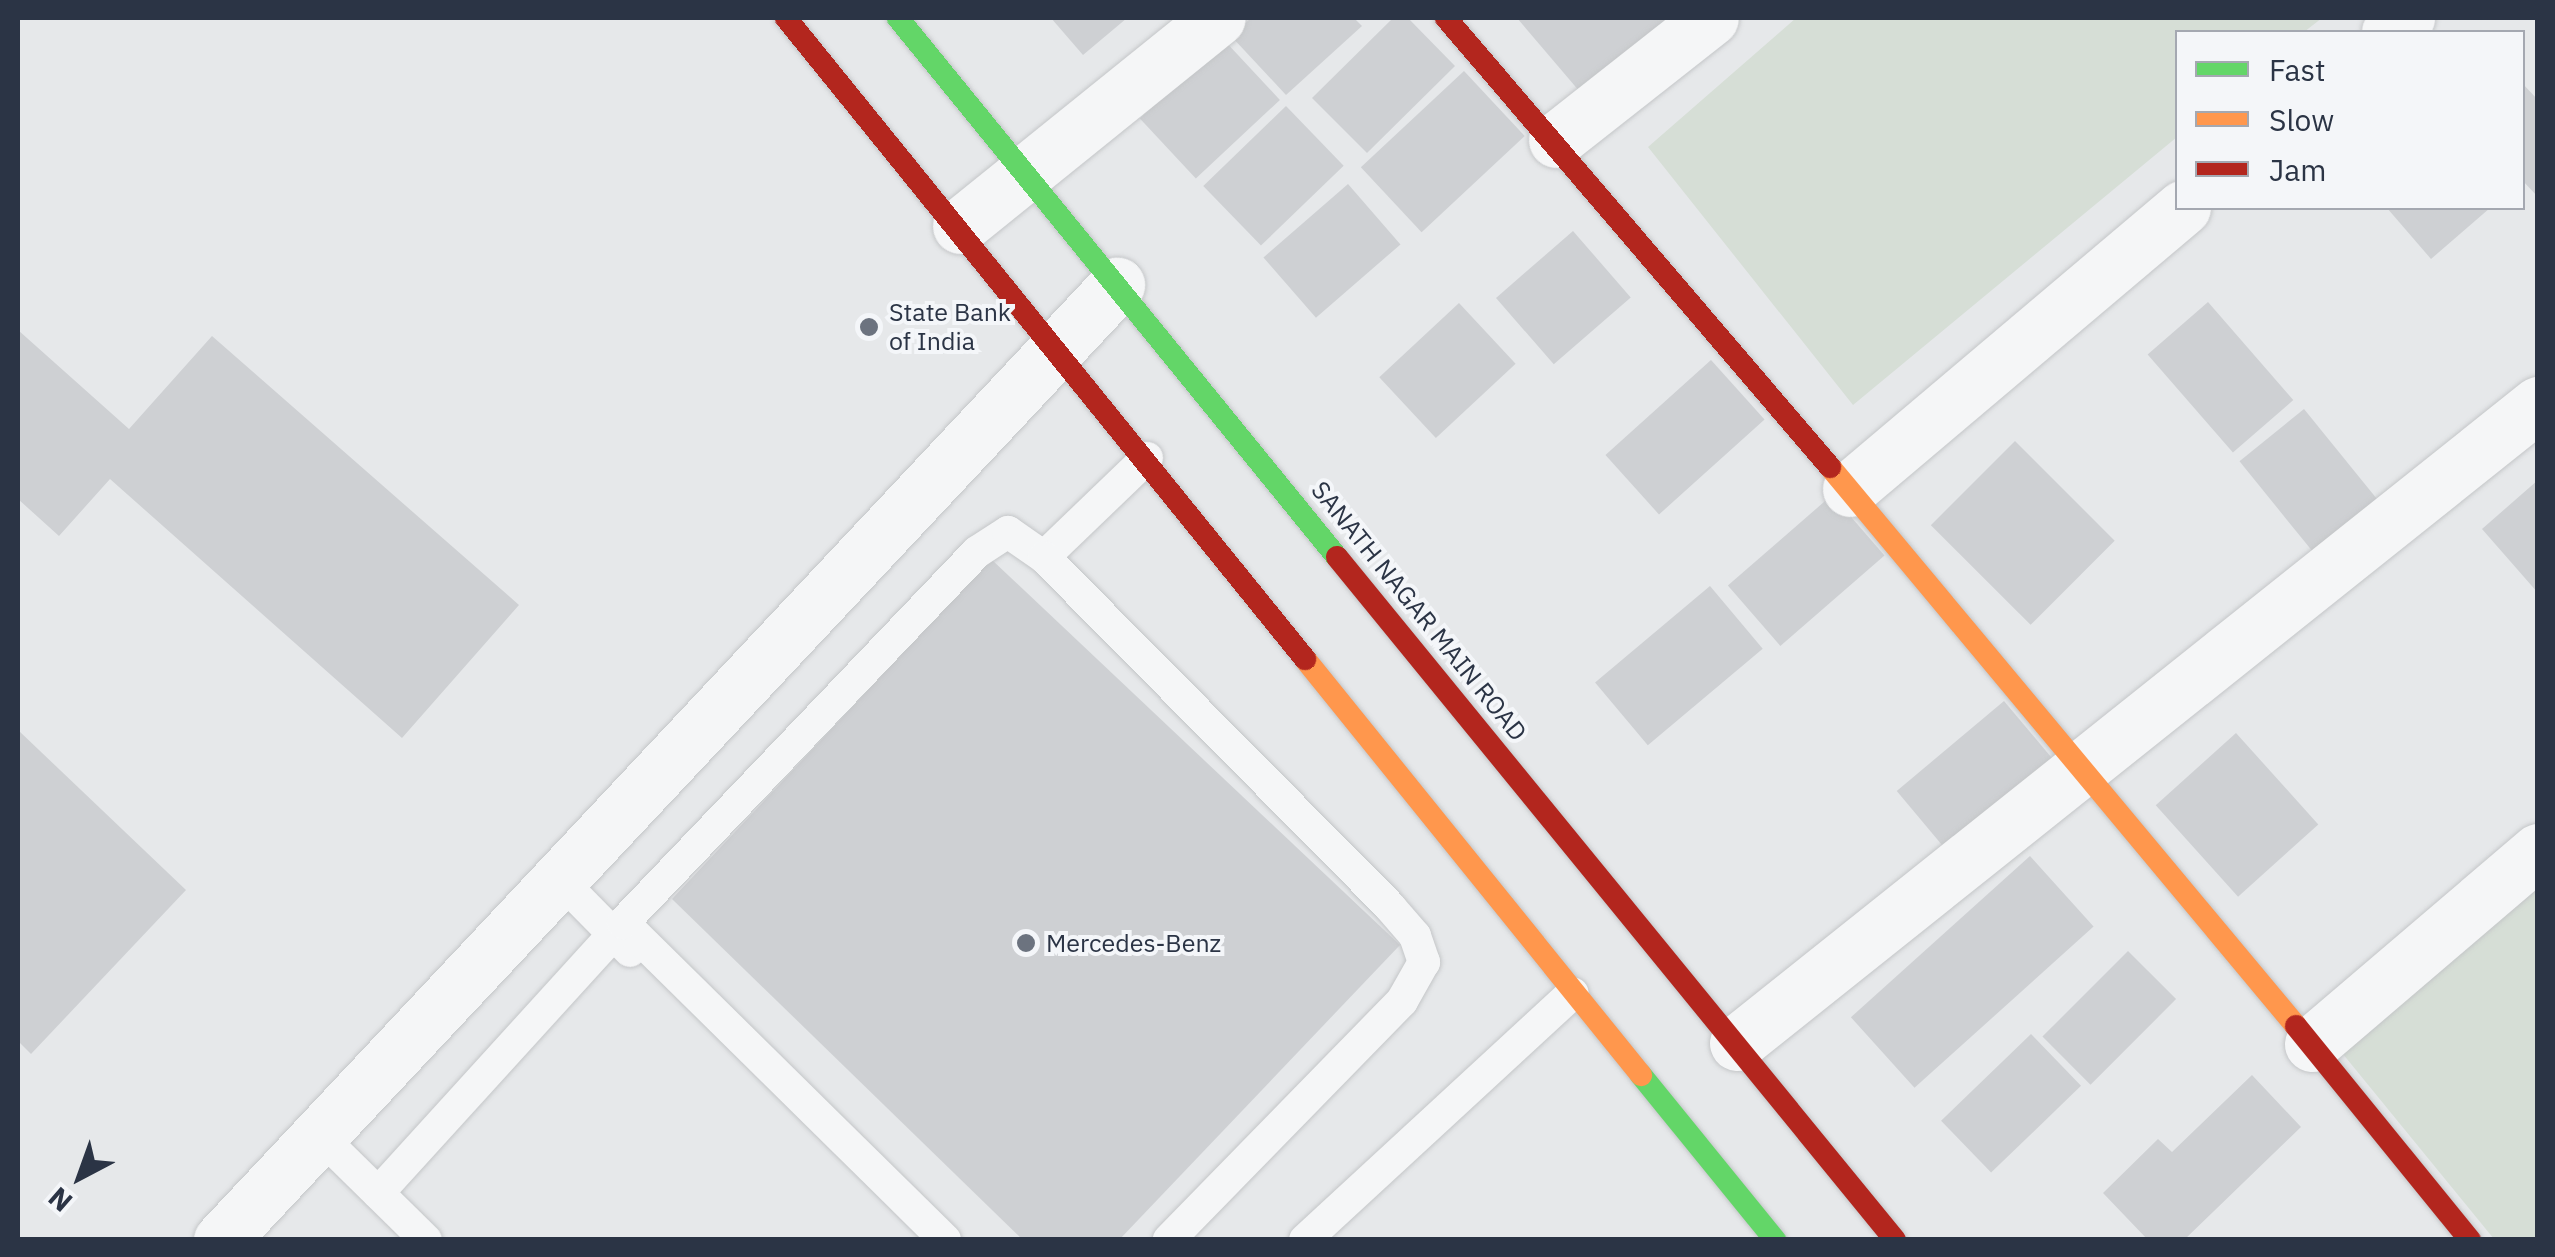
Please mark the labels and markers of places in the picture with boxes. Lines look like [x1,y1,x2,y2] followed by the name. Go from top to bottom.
[889,298,1011,357] place label: State Bank of India
[858,316,880,338] marker: State Bank of India
[1046,928,1221,958] place label: Mercedes-Benz
[1015,932,1037,954] marker: Mercedes-Benz

